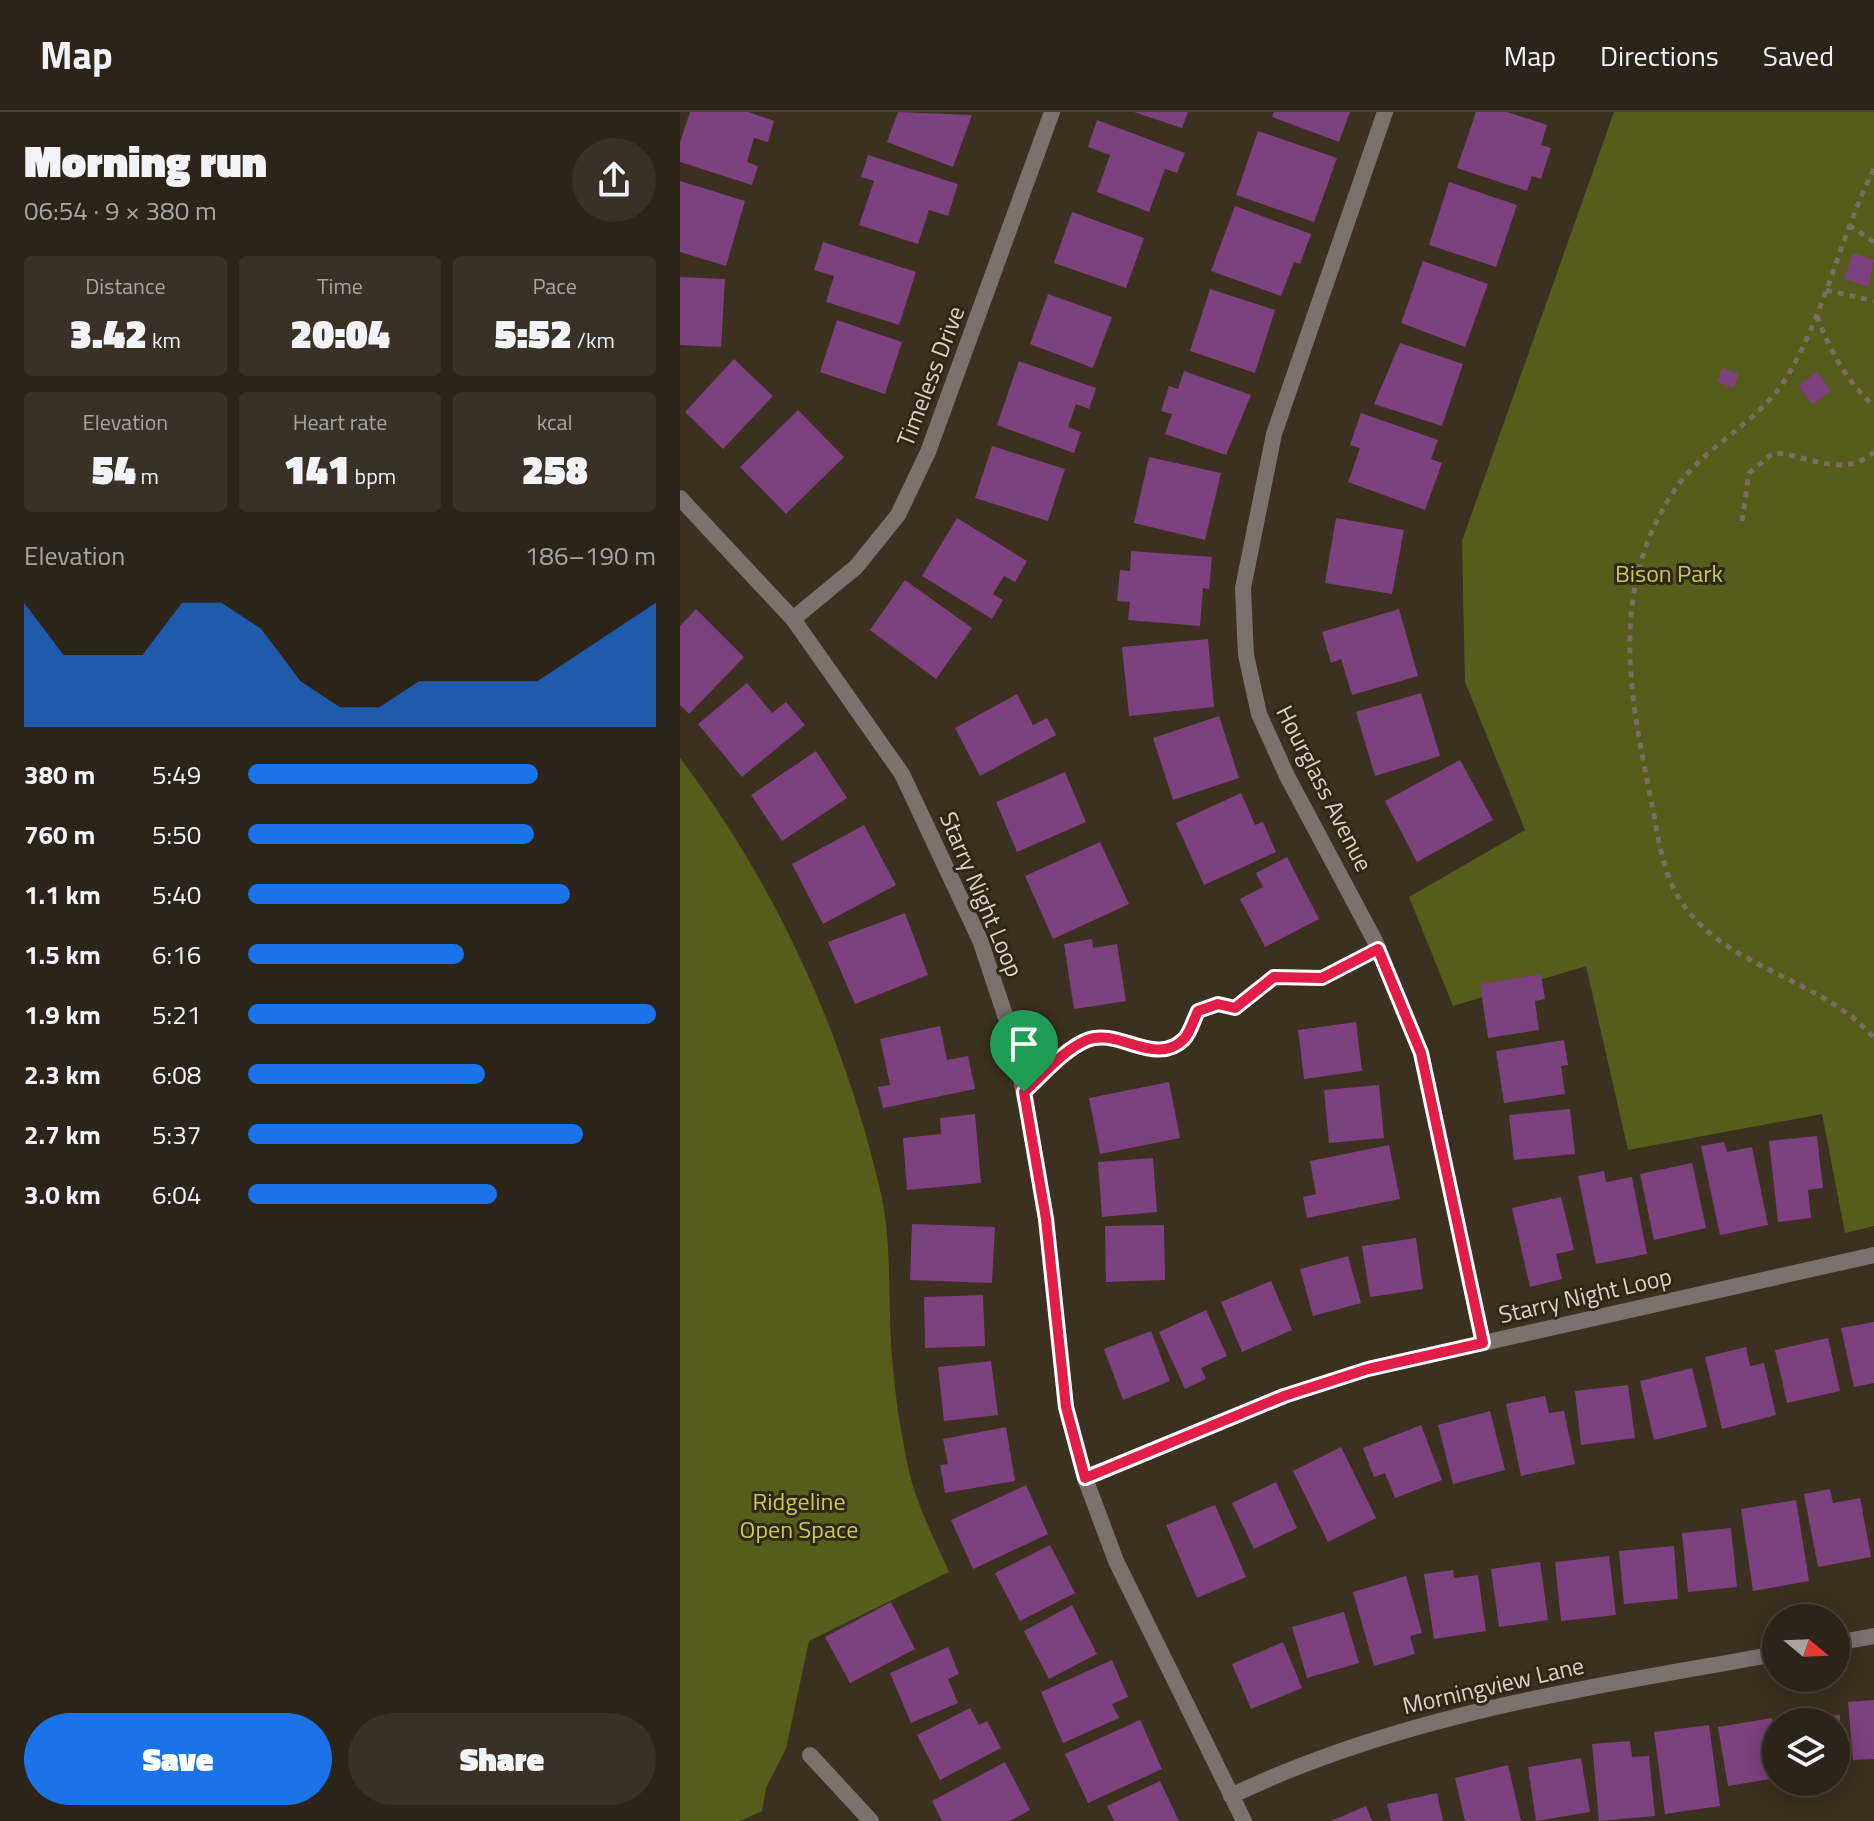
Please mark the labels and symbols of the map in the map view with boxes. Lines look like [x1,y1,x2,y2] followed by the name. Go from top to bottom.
[887,301,973,451] street label: Timeless Drive
[1615,555,1723,591] park label: Bison Park
[1268,699,1382,877] street label: Hourglass Avenue
[931,806,1033,982] street label: Starry Night Loop
[990,1010,1058,1092] pin
[1495,1258,1675,1332] street label: Starry Night Loop
[740,1483,858,1547] park label: Ridgeline Open Space
[1762,1604,1850,1692] north arrow
[1399,1647,1587,1723] street label: Morningview Lane

